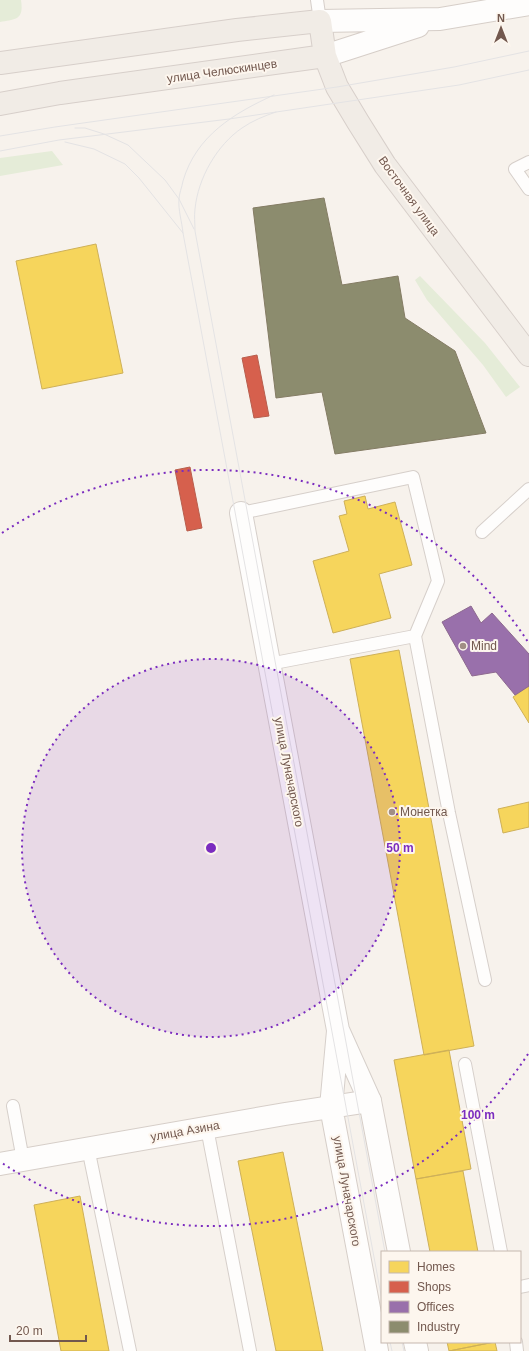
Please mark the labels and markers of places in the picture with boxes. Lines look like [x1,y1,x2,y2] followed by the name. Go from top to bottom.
[471,639,497,653] place label: Mind
[458,641,468,651] marker: Mind
[400,805,448,819] place label: Монетка
[387,807,397,817] marker: Монетка
[204,841,218,855] centre of rings

